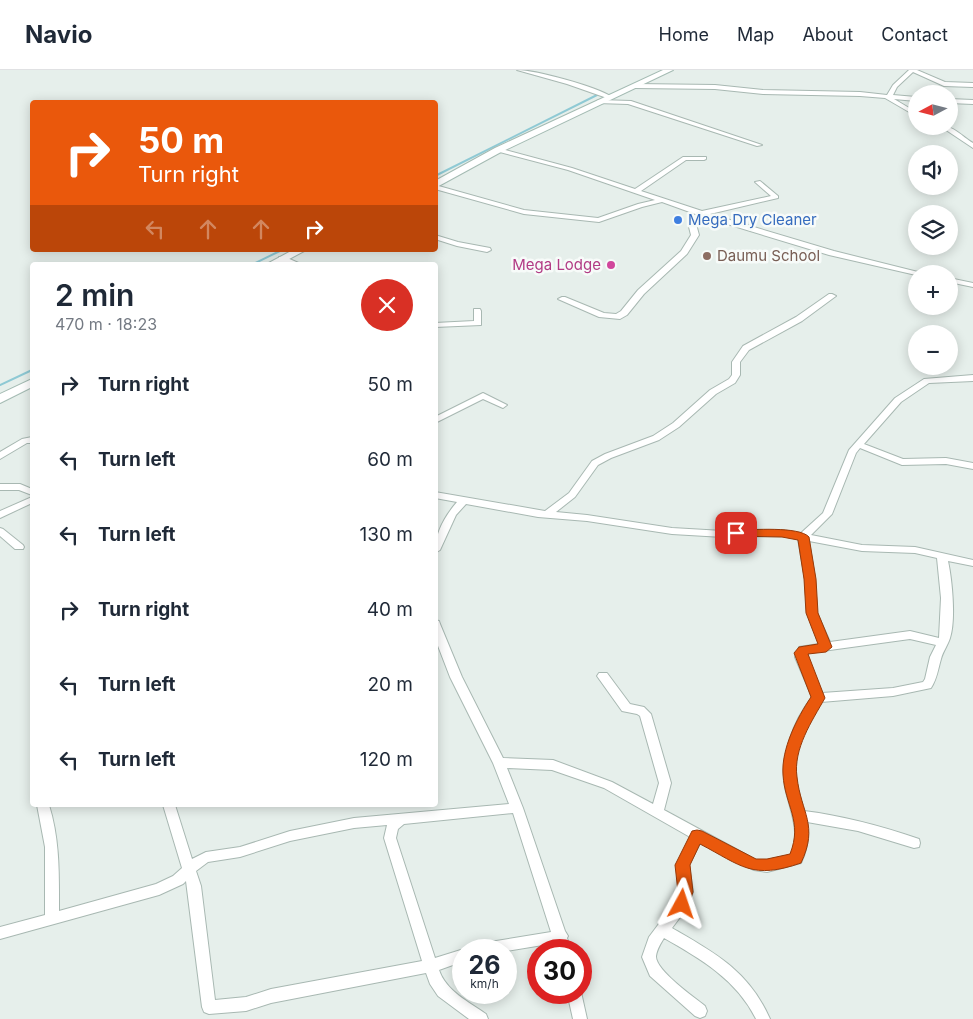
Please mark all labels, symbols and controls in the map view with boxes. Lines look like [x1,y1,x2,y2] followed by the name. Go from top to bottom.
[25,20,92,49] text: Navio
[659,24,709,45] text: Home
[737,24,774,45] text: Map
[802,24,853,45] text: About
[881,24,948,45] text: Contact
[908,85,958,135] north arrow
[908,85,958,375] map controls
[138,119,224,161] text: 50 m
[55,120,120,185] icon: right
[908,145,958,195] button: sound
[138,161,239,187] text: Turn right
[908,205,958,255] button: layers
[688,210,817,229] place label: Mega Dry Cleaner
[672,214,684,226] marker: Mega Dry Cleaner
[141,215,169,243] icon: left
[194,215,222,243] icon: ahead
[247,215,275,243] icon: ahead
[300,215,328,243] icon: right
[717,246,820,265] place label: Daumu School
[701,250,713,262] marker: Daumu School
[512,255,601,274] place label: Mega Lodge
[605,259,617,271] marker: Mega Lodge
[908,265,958,315] button: +
[55,277,134,313] text: 2 min
[361,279,413,331] button: close
[55,314,157,334] text: 470 m · 18:23
[908,325,958,375] button: −
[55,371,83,399] icon: right
[98,373,189,396] text: Turn right
[367,373,413,396] text: 50 m
[55,446,83,474] icon: left
[98,448,176,471] text: Turn left
[367,448,413,471] text: 60 m
[715,512,757,554] pin
[722,519,750,547] icon: arrive
[55,521,83,549] icon: left
[98,523,176,546] text: Turn left
[360,523,413,546] text: 130 m
[55,596,83,624] icon: right
[98,598,189,621] text: Turn right
[367,598,413,621] text: 40 m
[55,671,83,699] icon: left
[98,673,176,696] text: Turn left
[367,673,413,696] text: 20 m
[55,746,83,774] icon: left
[98,748,176,771] text: Turn left
[360,748,413,771] text: 120 m
[655,877,707,929] position arrow
[527,939,592,1004] speed limit sign: 30
[469,950,500,980] text: 26
[470,976,499,991] text: km/h

